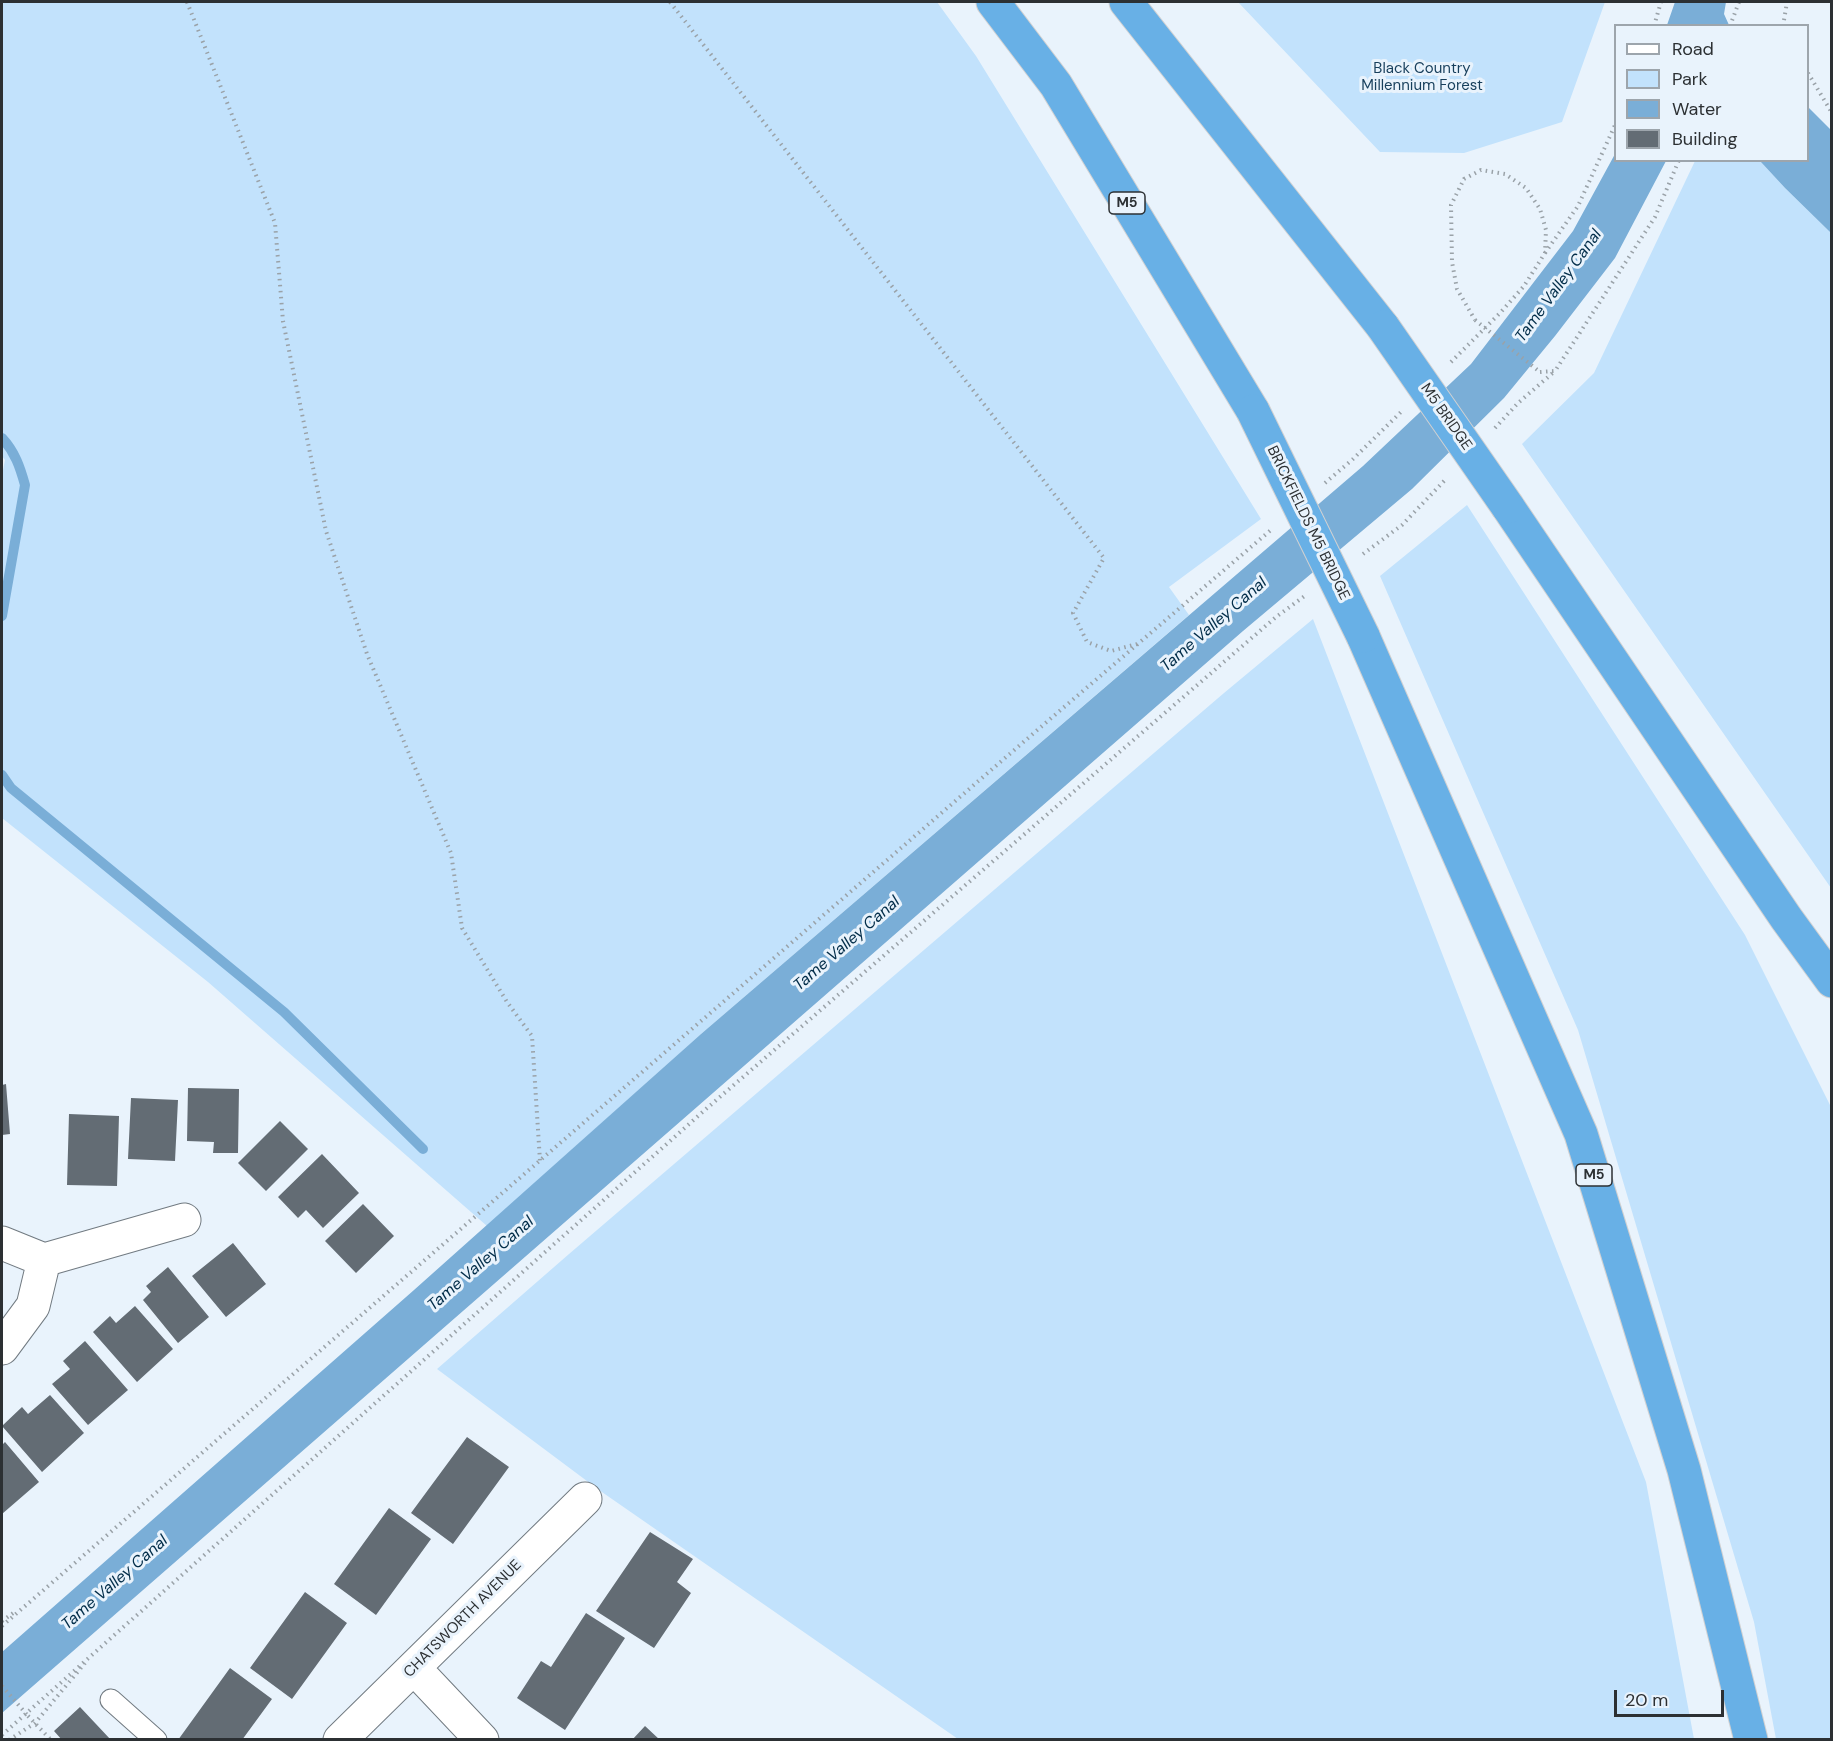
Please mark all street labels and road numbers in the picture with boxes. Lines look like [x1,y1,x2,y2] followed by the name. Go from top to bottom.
[1109,192,1145,214] road number: M5
[1416,380,1476,454] street label: M5 BRIDGE
[1263,443,1353,603] street label: BRICKFIELDS M5 BRIDGE
[1576,1164,1612,1186] road number: M5
[400,1556,526,1682] street label: CHATSWORTH AVENUE

